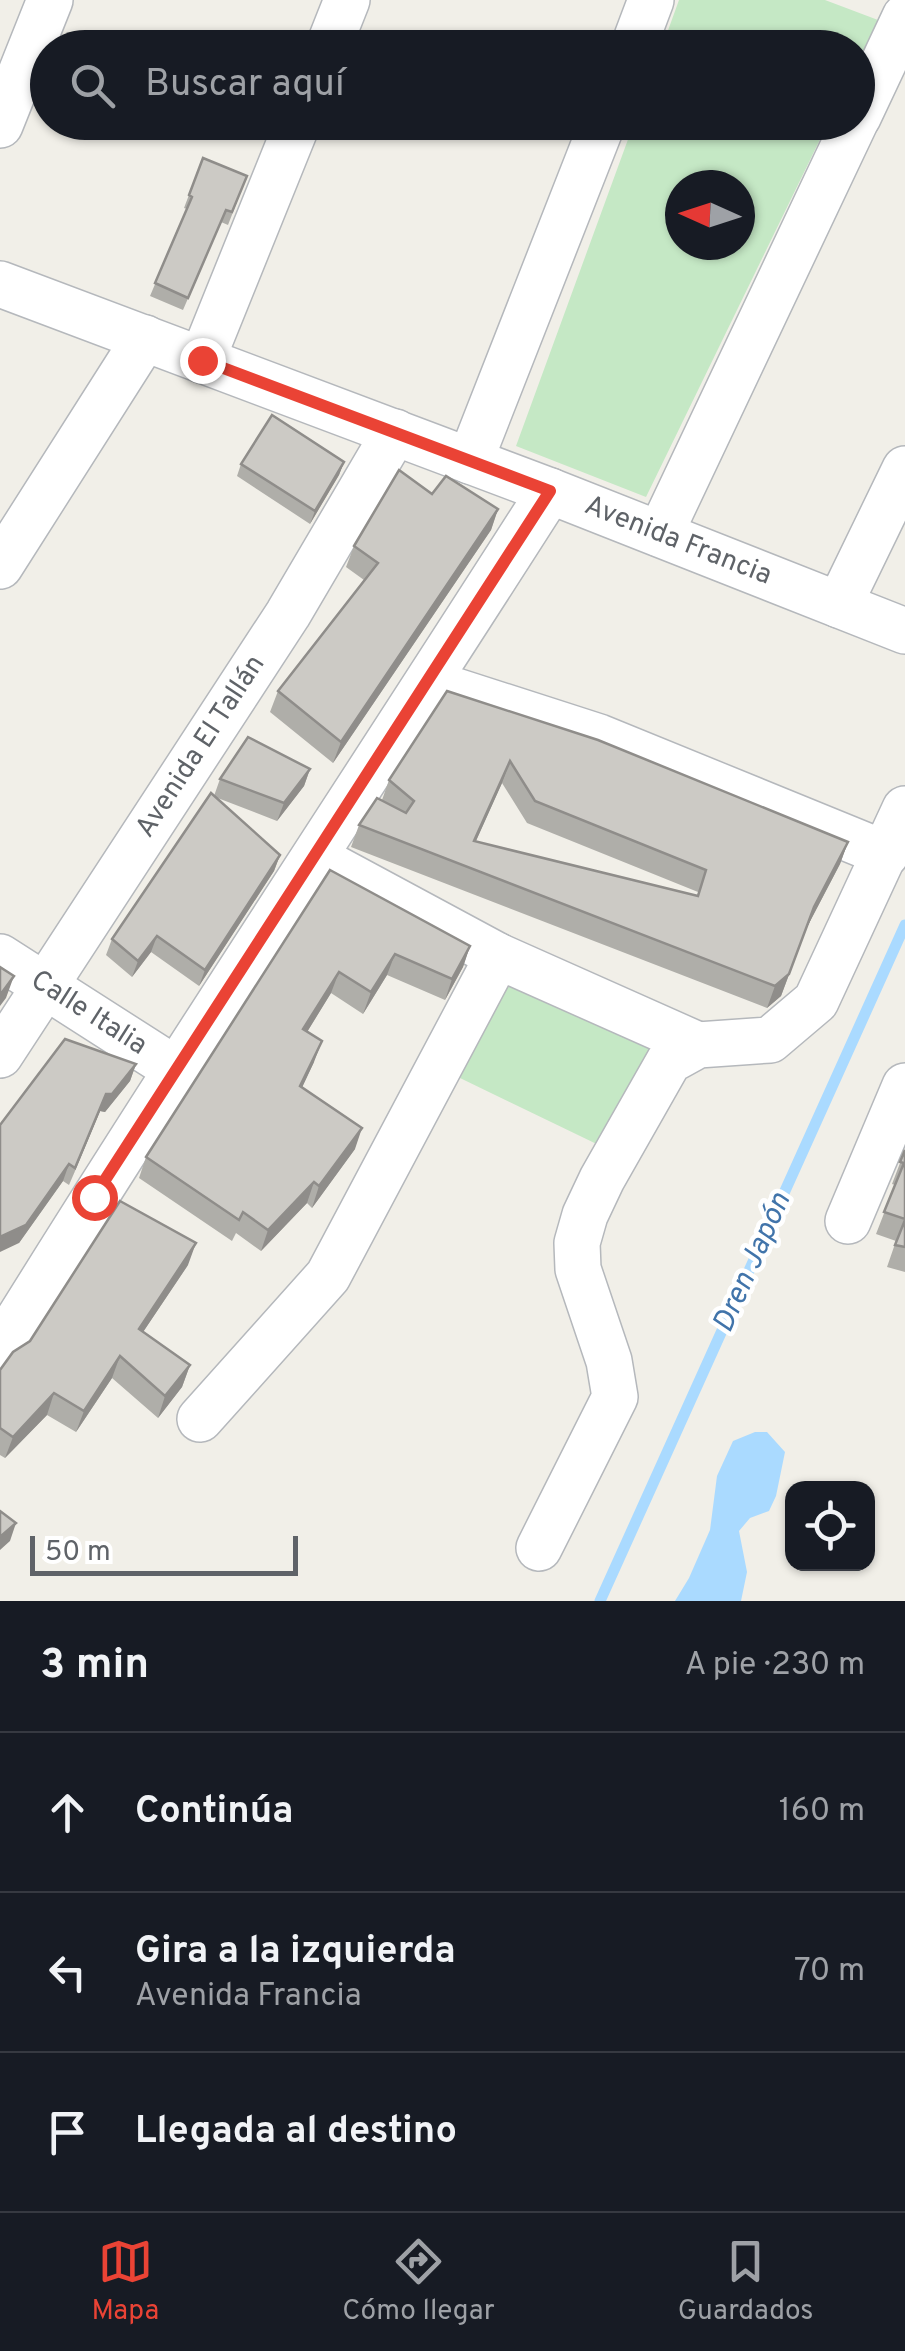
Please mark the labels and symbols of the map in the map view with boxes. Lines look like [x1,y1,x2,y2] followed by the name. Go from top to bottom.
[665,170,755,260] north arrow
[180,338,226,384] route end
[579,488,777,595] street label: Avenida Francia
[128,649,274,845] street label: Avenida El Tallán
[23,963,153,1064] street label: Calle Italia
[72,1175,118,1221] route start
[706,1187,800,1339] water label: Dren Japón
[30,1531,298,1576] scale bar

